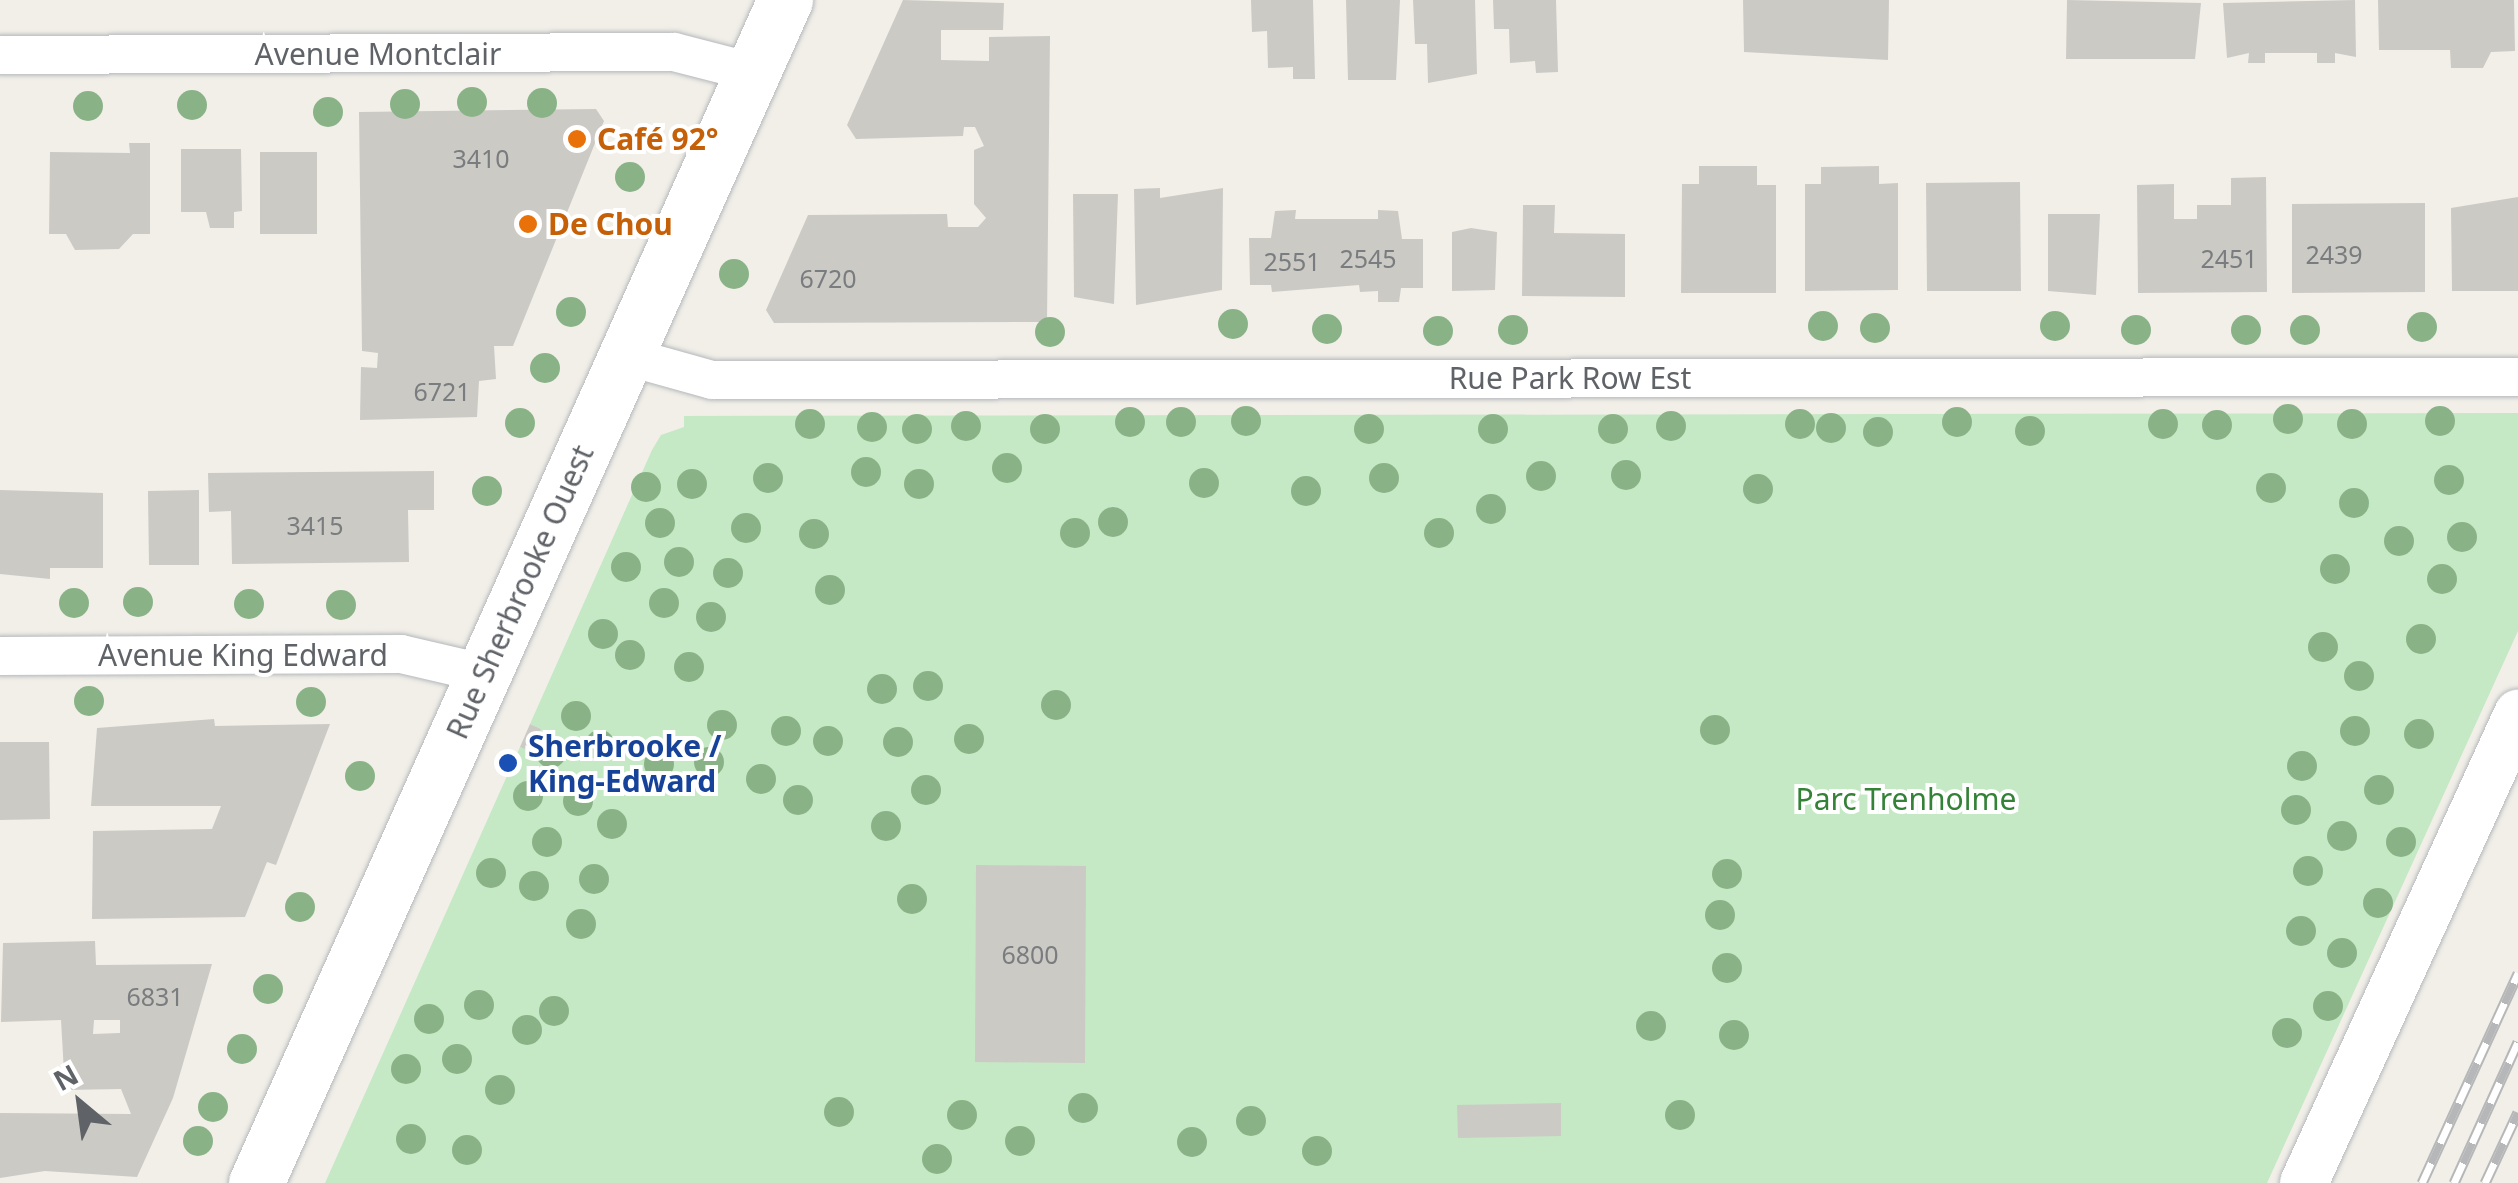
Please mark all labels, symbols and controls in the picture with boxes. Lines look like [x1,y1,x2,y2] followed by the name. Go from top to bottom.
[255,36,501,72] street label: Avenue Montclair
[597,121,719,157] place label: Café 92°
[566,128,588,150] marker: Café 92°
[452,143,510,173] house number: 3410
[548,206,673,242] place label: De Chou
[517,213,539,235] marker: De Chou
[2305,239,2363,269] house number: 2439
[1339,243,1397,273] house number: 2545
[2200,243,2258,273] house number: 2451
[1263,246,1321,276] house number: 2551
[799,263,857,293] house number: 6720
[1449,360,1691,396] street label: Rue Park Row Est
[413,376,471,406] house number: 6721
[439,440,601,744] street label: Rue Sherbrooke Ouest
[286,510,344,540] house number: 3415
[98,637,388,673] street label: Avenue King Edward
[528,728,721,798] place label: Sherbrooke / King-Edward
[497,752,519,774] marker: Sherbrooke / King-Edward
[1796,781,2016,817] park label: Parc Trenholme
[1001,939,1059,969] house number: 6800
[126,981,184,1011] house number: 6831
[30,1053,130,1153] north arrow
[46,1055,85,1099] text: N

